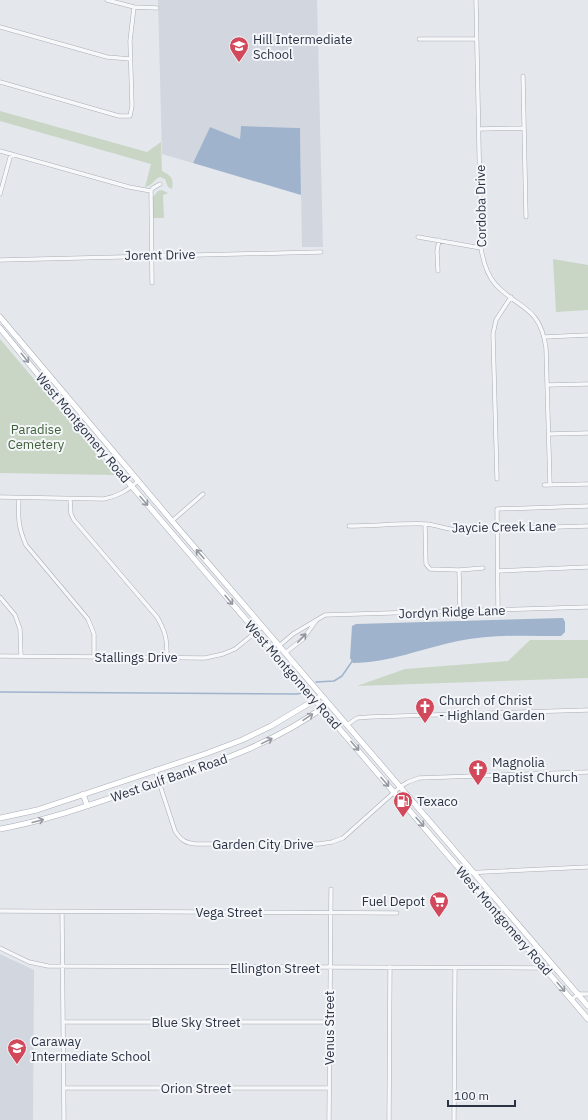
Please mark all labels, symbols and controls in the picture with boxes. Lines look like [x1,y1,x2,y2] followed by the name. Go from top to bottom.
[253,31,352,63] place label: Hill Intermediate School
[228,35,250,63] school or university icon: Hill Intermediate School
[472,165,490,247] street label: Cordoba Drive
[124,246,196,264] street label: Jorent Drive
[20,353,29,364] one-way arrow
[32,369,134,487] street label: West Montgomery Road
[8,421,65,453] park label: Paradise Cemetery
[140,496,149,506] one-way arrow
[451,518,557,536] street label: Jaycie Creek Lane
[196,549,205,560] one-way arrow
[224,594,233,605] one-way arrow
[398,602,506,622] street label: Jordyn Ridge Lane
[241,617,345,733] street label: West Montgomery Road
[297,633,307,643] one-way arrow
[94,649,178,666] street label: Stallings Drive
[439,692,545,724] place label: Church of Christ - Highland Garden
[414,696,436,724] church icon: Church of Christ - Highland Garden
[303,713,314,722] one-way arrow
[260,737,272,745] one-way arrow
[350,741,359,751] one-way arrow
[108,750,230,806] street label: West Gulf Bank Road
[492,754,578,786] place label: Magnolia Baptist Church
[467,758,489,786] church icon: Magnolia Baptist Church
[381,776,390,787] one-way arrow
[392,790,414,818] fuel station icon: Texaco
[417,793,458,810] place label: Texaco
[31,817,44,824] one-way arrow
[415,817,424,827] one-way arrow
[212,836,314,853] street label: Garden City Drive
[452,863,556,979] street label: West Montgomery Road
[428,890,450,918] supermarket icon: Fuel Depot
[362,893,425,910] place label: Fuel Depot
[195,904,263,921] street label: Vega Street
[230,960,320,977] street label: Ellington Street
[556,982,565,993] one-way arrow
[321,991,338,1065] street label: Venus Street
[151,1014,241,1031] street label: Blue Sky Street
[31,1033,151,1065] place label: Caraway Intermediate School
[6,1037,28,1065] school or university icon: Caraway Intermediate School
[161,1080,231,1097] street label: Orion Street
[448,1082,515,1108] scale bar
[454,1088,489,1103] text: 100 m

